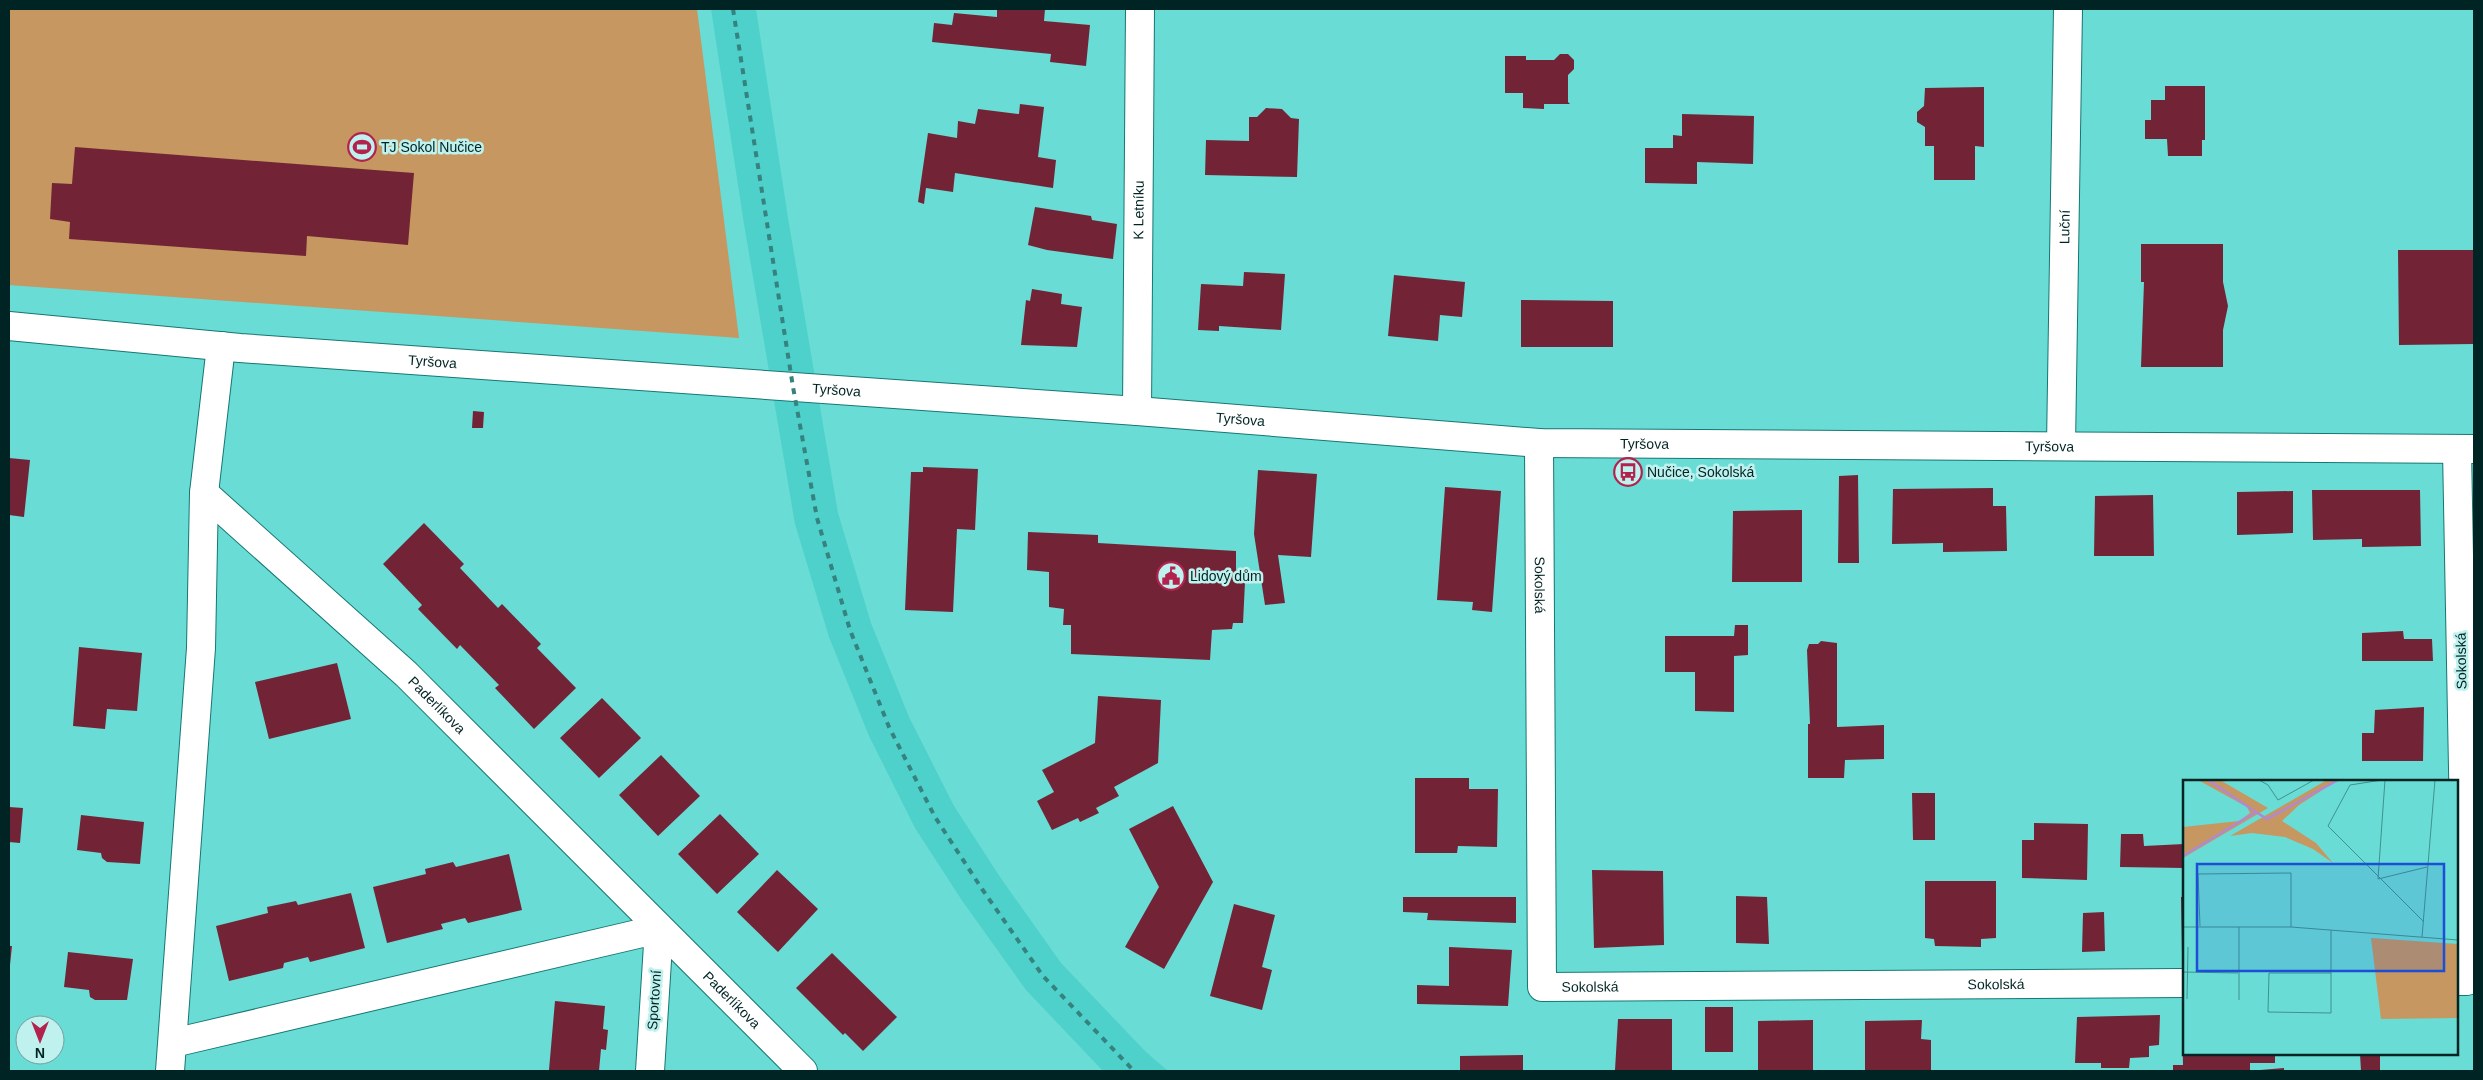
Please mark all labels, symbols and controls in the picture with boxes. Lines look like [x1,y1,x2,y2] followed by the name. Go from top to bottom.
[347,132,377,162] sports icon: TJ Sokol Nučice
[381,139,482,155] place label: TJ Sokol Nučice
[1130,180,1147,240] street label: K Letníku
[2056,210,2073,244] street label: Luční
[407,352,458,371] street label: Tyršova
[811,380,862,400] street label: Tyršova
[1215,409,1266,429] street label: Tyršova
[1620,436,1669,452] street label: Tyršova
[2025,438,2074,454] street label: Tyršova
[1613,457,1643,487] bus stop icon: Nučice, Sokolská
[1647,464,1755,480] place label: Nučice, Sokolská
[1532,557,1548,614] street label: Sokolská
[1156,561,1186,591] public building icon: Lidový dům
[1190,568,1262,584] place label: Lidový dům
[2453,632,2469,690] street label: Sokolská
[405,673,469,737] street label: Paderlíkova
[2183,780,2458,1055] inset map
[700,968,764,1032] street label: Paderlíkova
[644,969,664,1030] street label: Sportovní
[1968,976,2025,992] street label: Sokolská
[1562,979,1619,995] street label: Sokolská
[15,1015,65,1065] north arrow
[35,1045,45,1061] text: N

